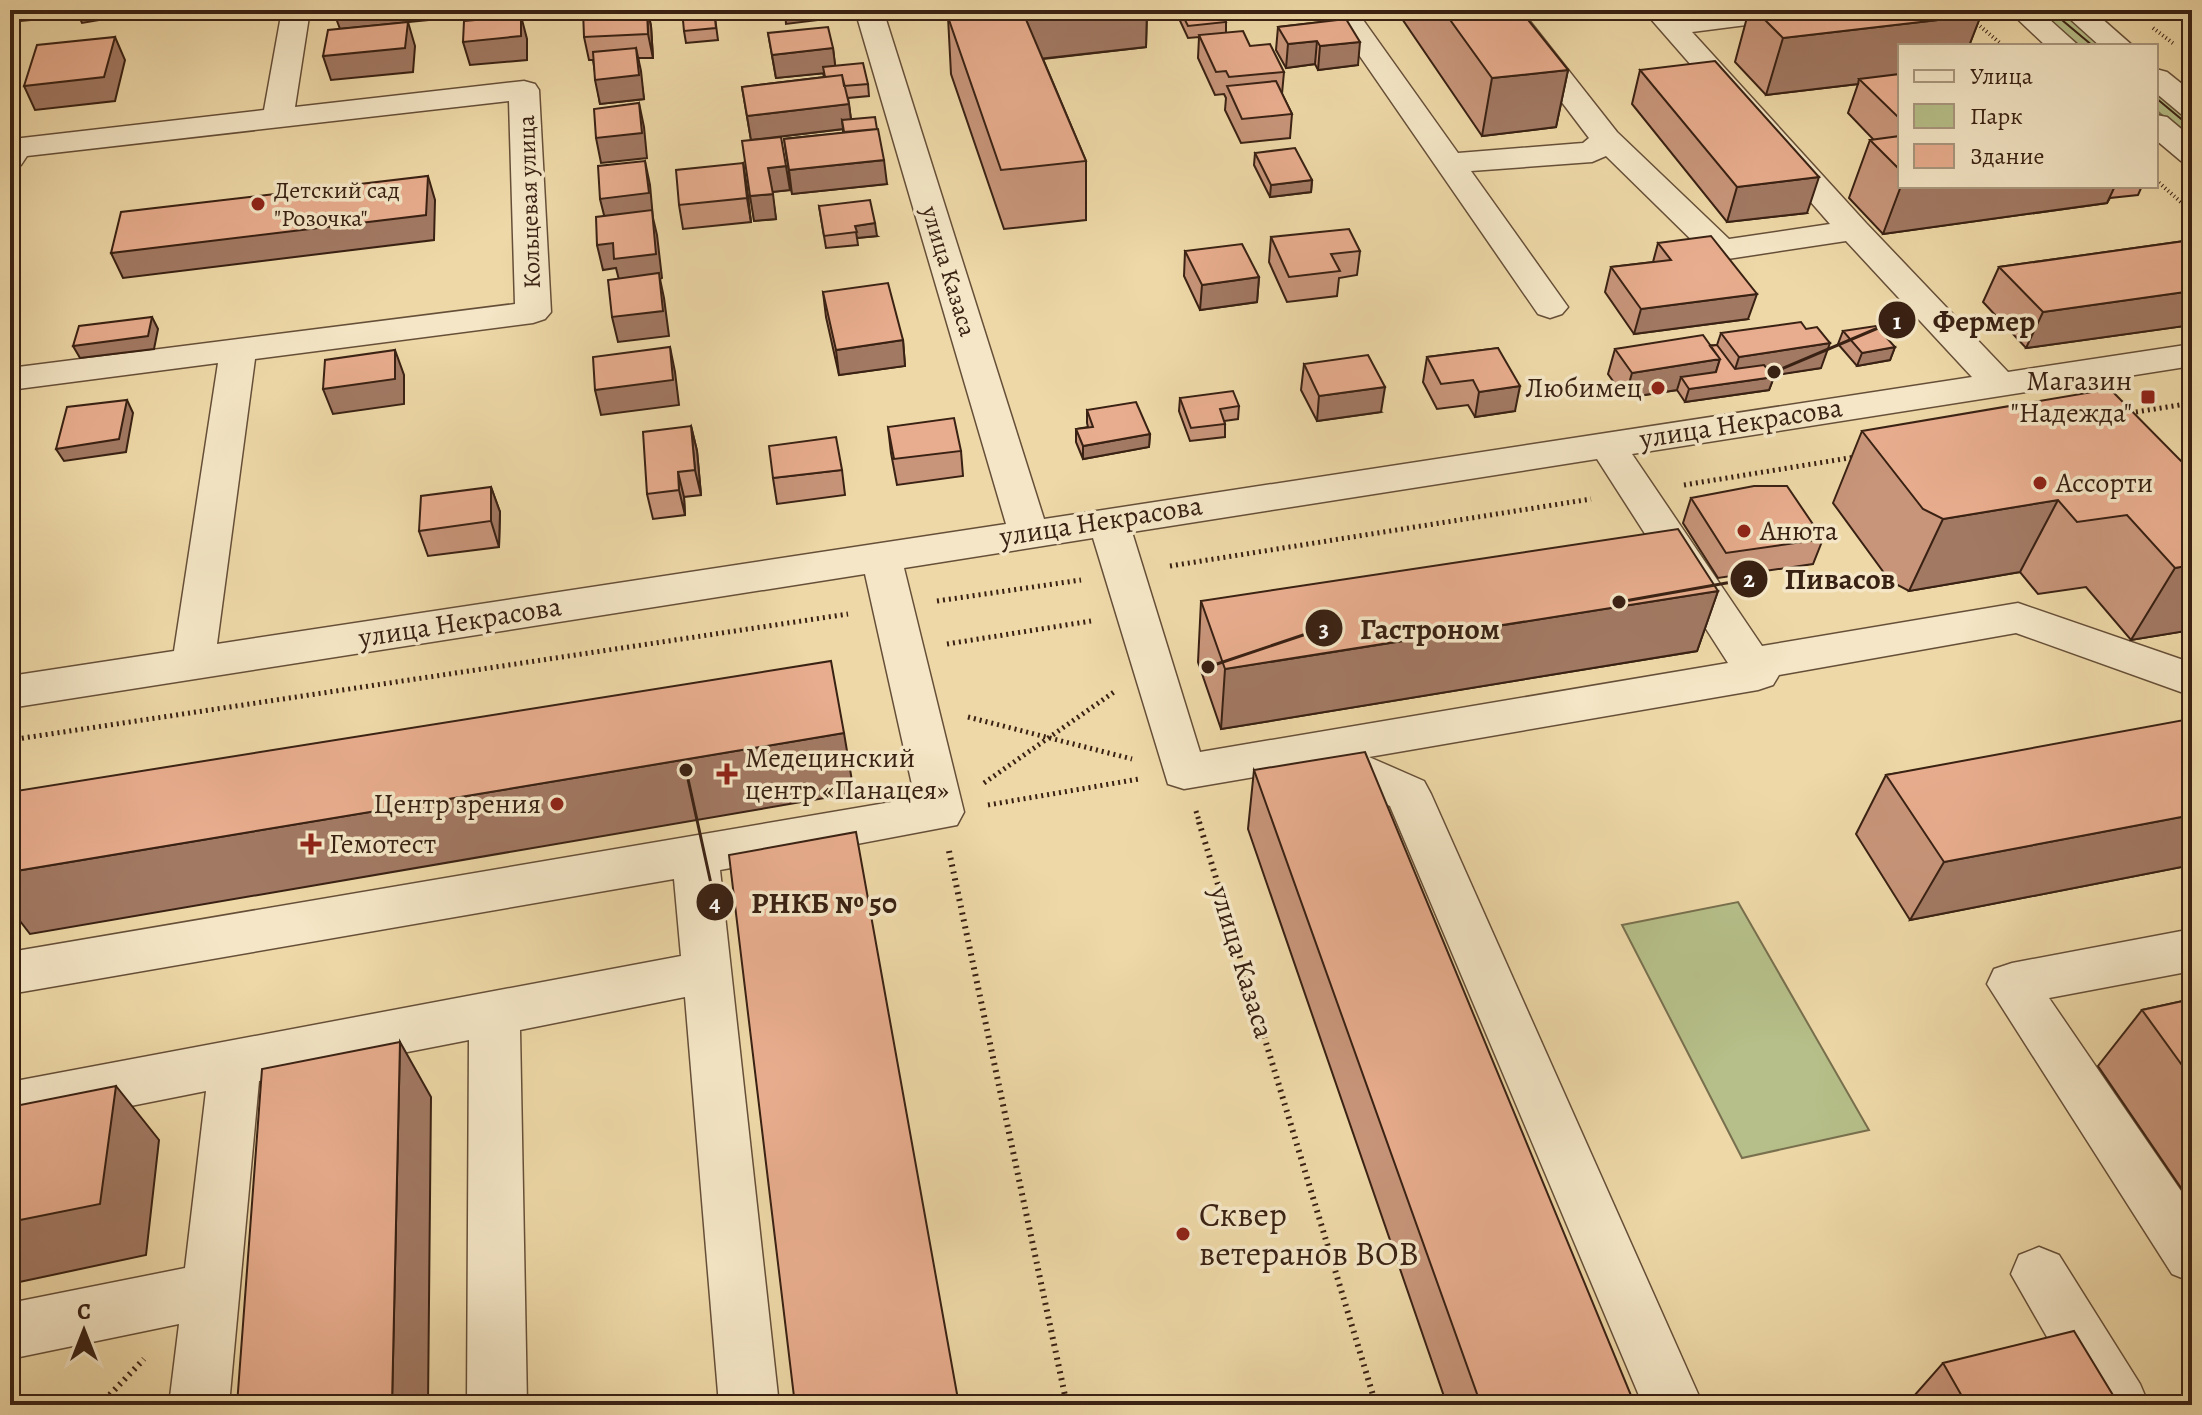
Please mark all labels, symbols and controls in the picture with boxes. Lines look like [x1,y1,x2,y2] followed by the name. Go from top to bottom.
[1898,44,2158,188] legend
[1970,60,2033,92] text: Улица
[1970,100,2023,132] text: Парк
[510,115,548,289] street label: Кольцевая улица
[1970,140,2045,172] text: Здание
[274,174,400,234] place label: Детский сад "Розочка"
[249,195,267,213] marker: Детский сад "Розочка"
[914,201,984,340] street label: улица Казаса
[1877,293,2052,347] callout: Фермер
[1933,301,2035,341] text: Фермер
[1893,305,1902,337] text: 1
[2010,362,2132,432] place label: Магазин "Надежда"
[1525,369,1642,407] place label: Любимец
[1649,379,1667,397] marker: Любимец
[1636,388,1845,458] street label: улица Некрасова
[2139,388,2157,406] marker: Магазин "Надежда"
[2055,464,2153,502] place label: Ассорти
[2031,474,2049,492] marker: Ассорти
[996,486,1205,556] street label: улица Некрасова
[1759,512,1838,550] place label: Анюта
[1735,522,1753,540] marker: Анюта
[1729,552,1911,606] callout: Пивасов
[1785,559,1895,599] text: Пивасов
[1743,563,1755,595] text: 2
[355,587,564,657] street label: улица Некрасова
[1304,601,1516,655] callout: Гастроном
[1360,609,1500,649] text: Гастроном
[1319,613,1329,645] text: 3
[745,739,949,809] place label: Медецинский центр «Панацея»
[716,763,738,785] marker: Медецинский центр «Панацея»
[374,785,541,823] place label: Центр зрения
[548,795,566,813] marker: Центр зрения
[329,825,436,863] place label: Гемотест
[300,833,322,855] marker: Гемотест
[695,875,913,929] callout: РНКБ № 50
[1201,880,1283,1043] street label: улица Казаса
[751,883,897,923] text: РНКБ № 50
[709,887,721,919] text: 4
[1199,1191,1419,1277] place label: Сквер ветеранов ВОВ
[1174,1225,1192,1243] marker: Сквер ветеранов ВОВ
[44,1291,124,1371] north arrow
[77,1297,91,1327] text: С

